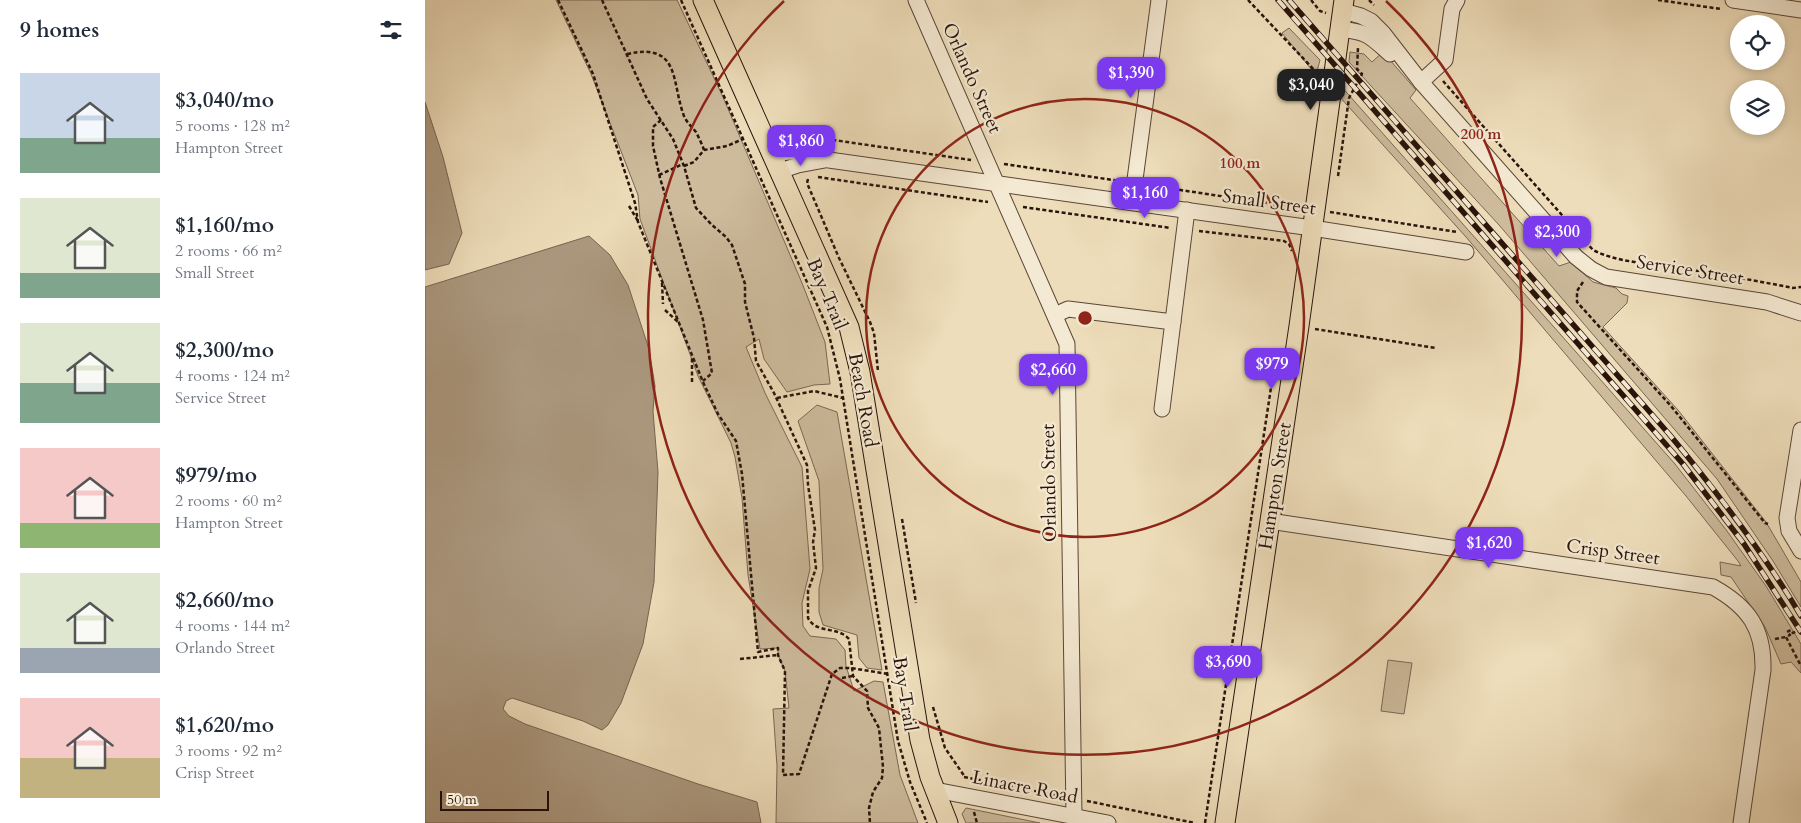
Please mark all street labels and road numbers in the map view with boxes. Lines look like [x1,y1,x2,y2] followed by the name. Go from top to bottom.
[936,19,1008,137] street label: Orlando Street
[1221,183,1317,221] street label: Small Street
[1635,249,1745,291] street label: Service Street
[800,254,854,334] street label: Bay Trail
[842,351,884,449] street label: Beach Road
[1252,421,1298,551] street label: Hampton Street
[1035,424,1063,542] street label: Orlando Street
[1565,533,1661,571] street label: Crisp Street
[886,655,924,733] street label: Bay Trail
[970,764,1080,810] street label: Linacre Road

